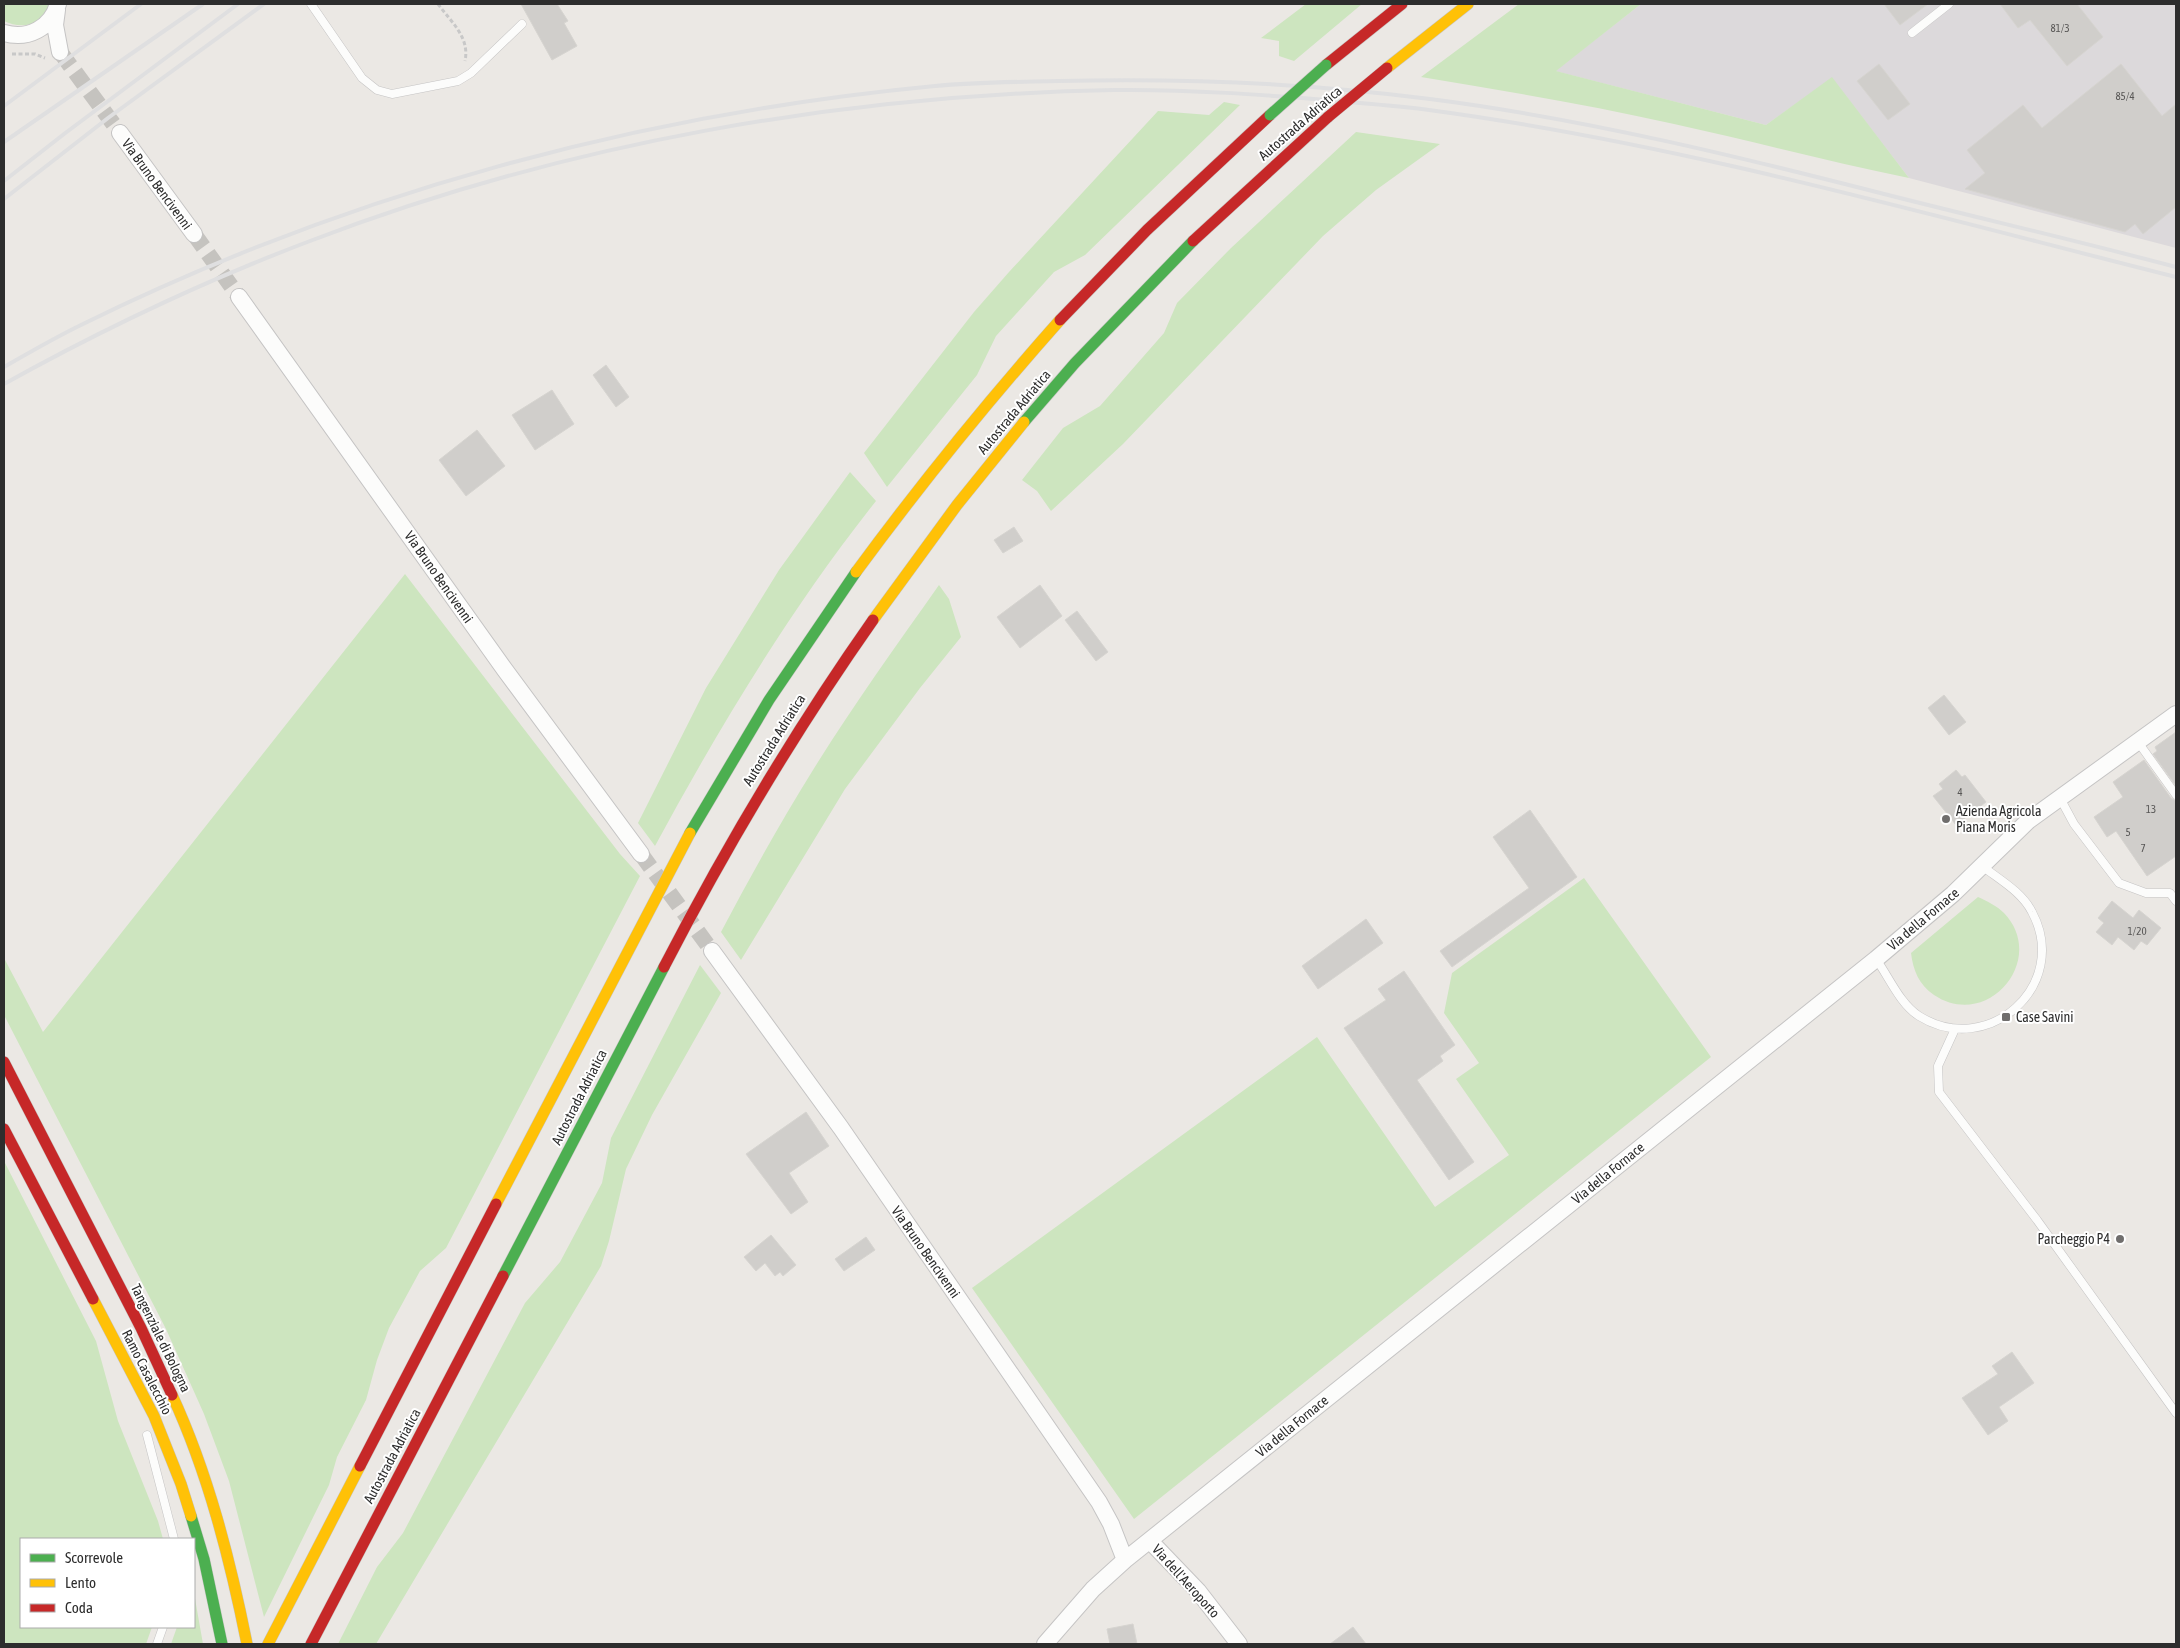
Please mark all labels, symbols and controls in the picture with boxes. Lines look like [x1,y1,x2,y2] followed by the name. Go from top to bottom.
[2050,22,2070,34] house number: 81/3
[1255,83,1345,163] street label: Autostrada Adriatica
[2115,90,2135,102] house number: 85/4
[119,135,195,233] street label: Via Bruno Bencivenni
[974,367,1054,457] street label: Autostrada Adriatica
[401,528,477,626] street label: Via Bruno Bencivenni
[739,691,809,789] street label: Autostrada Adriatica
[1957,786,1963,798] house number: 4
[1956,803,2042,835] place label: Azienda Agricola Piana Moris
[2146,803,2156,815] house number: 13
[1940,813,1952,825] marker: Azienda Agricola Piana Moris
[2125,826,2131,838] house number: 5
[2140,842,2146,854] house number: 7
[1884,885,1962,953] street label: Via della Fornace
[2127,925,2147,937] house number: 1/20
[2016,1009,2073,1025] place label: Case Savini
[2000,1011,2012,1023] marker: Case Savini
[548,1047,610,1147] street label: Autostrada Adriatica
[1569,1139,1647,1207] street label: Via della Fornace
[888,1203,964,1301] street label: Via Bruno Bencivenni
[2038,1231,2110,1247] place label: Parcheggio P4
[2114,1233,2126,1245] marker: Parcheggio P4
[128,1281,194,1395] street label: Tangenziale di Bologna
[119,1327,175,1417] street label: Ramo Casalecchio
[1253,1392,1331,1460] street label: Via della Fornace
[360,1406,424,1506] street label: Autostrada Adriatica
[20,1538,195,1628] legend
[1149,1541,1223,1621] street label: Via dell'Aeroporto
[65,1549,123,1566] text: Scorrevole
[65,1574,96,1591] text: Lento
[65,1599,93,1616] text: Coda

